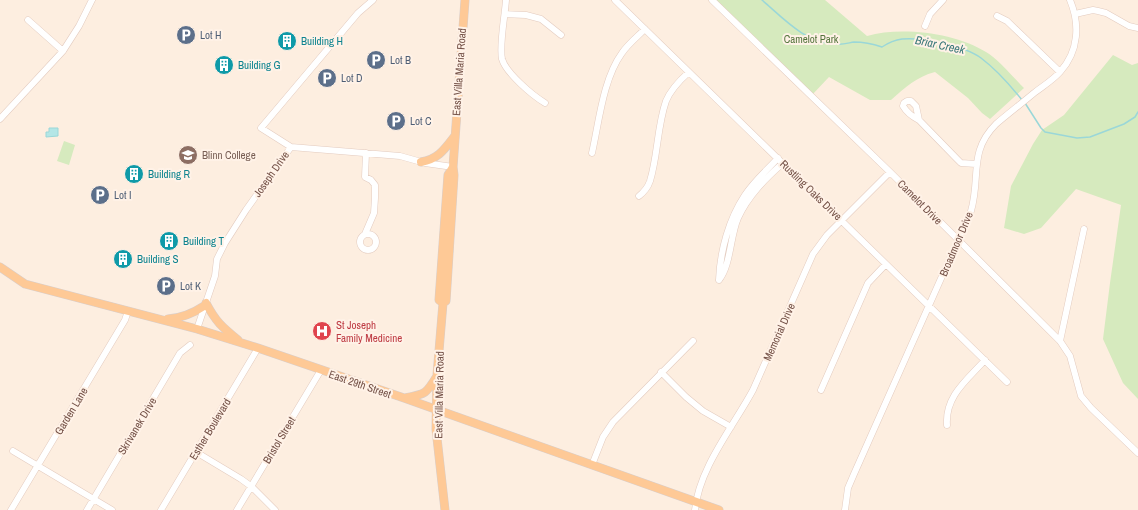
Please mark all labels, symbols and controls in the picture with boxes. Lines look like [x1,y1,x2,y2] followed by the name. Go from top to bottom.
[175,24,197,46] parking icon: Lot H
[200,28,222,42] place label: Lot H
[449,28,469,116] street label: East Villa Maria Road
[276,30,298,52] building icon: Building H
[784,32,839,46] park label: Camelot Park
[914,32,967,58] water label: Briar Creek
[301,34,343,48] place label: Building H
[365,49,387,71] parking icon: Lot B
[390,53,411,67] place label: Lot B
[213,54,235,76] building icon: Building G
[238,58,281,72] place label: Building G
[316,67,338,89] parking icon: Lot D
[341,71,363,85] place label: Lot D
[385,110,407,132] parking icon: Lot C
[410,114,432,128] place label: Lot C
[177,144,199,166] school or university icon: Blinn College
[202,148,256,162] place label: Blinn College
[250,148,292,200] street label: Joseph Drive
[777,157,845,223] street label: Rustling Oaks Drive
[123,163,145,185] building icon: Building R
[148,167,191,181] place label: Building R
[895,177,945,227] street label: Camelot Drive
[89,184,111,206] parking icon: Lot I
[114,188,132,202] place label: Lot I
[936,210,976,278] street label: Broadmoor Drive
[158,230,180,252] building icon: Building T
[183,234,224,248] place label: Building T
[112,248,134,270] building icon: Building S
[137,252,179,266] place label: Building S
[155,275,177,297] parking icon: Lot K
[180,279,201,293] place label: Lot K
[760,301,798,363] street label: Memorial Drive
[336,318,402,345] place label: St Joseph Family Medicine
[311,320,333,342] hospital icon: St Joseph Family Medicine
[431,351,447,439] street label: East Villa Maria Road
[327,367,393,401] street label: East 29th Street
[51,385,91,437] street label: Garden Lane
[114,395,160,457] street label: Skrivanek Drive
[186,396,234,462] street label: Esther Boulevard
[260,414,299,466] street label: Bristol Street

